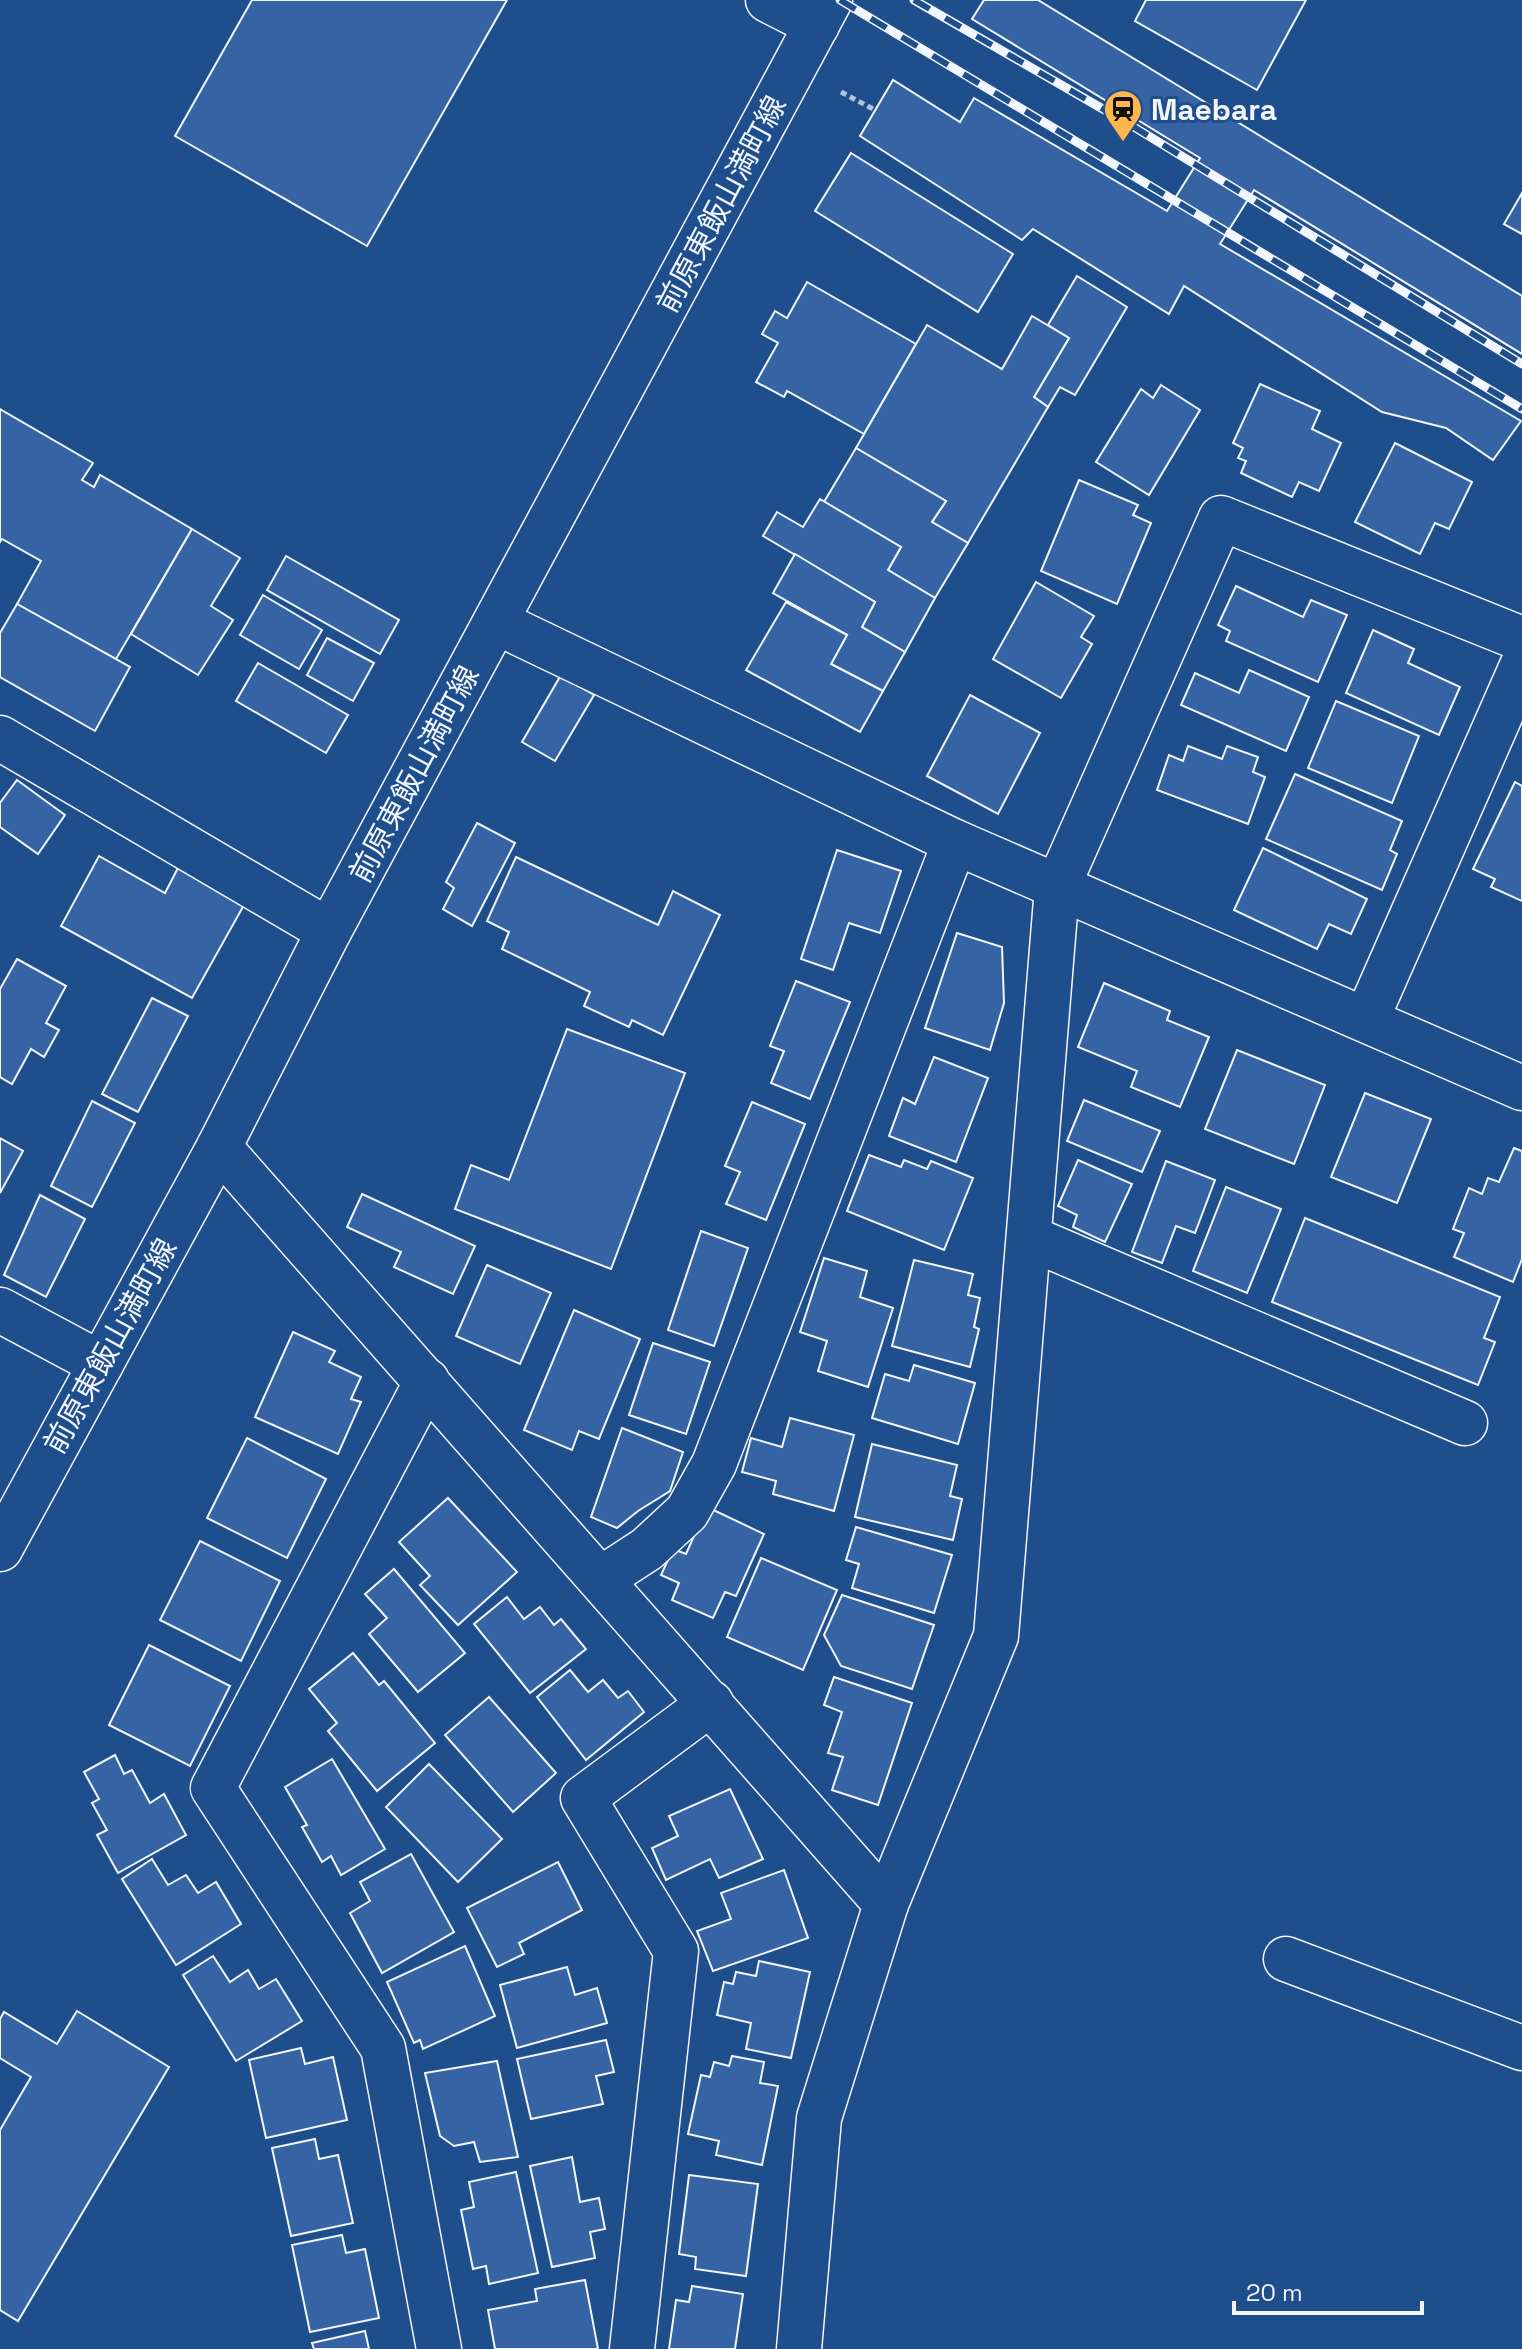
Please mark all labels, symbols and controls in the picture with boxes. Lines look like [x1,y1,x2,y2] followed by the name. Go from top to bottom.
[1102,88,1144,143] station icon: Maebara
[647,89,795,319] street label: 前原東飯山満町線
[1151,90,1277,129] place label: Maebara
[340,659,488,889] street label: 前原東飯山満町線
[35,1232,185,1460] street label: 前原東飯山満町線
[1234,2265,1422,2315] scale bar
[1246,2277,1303,2308] text: 20 m

